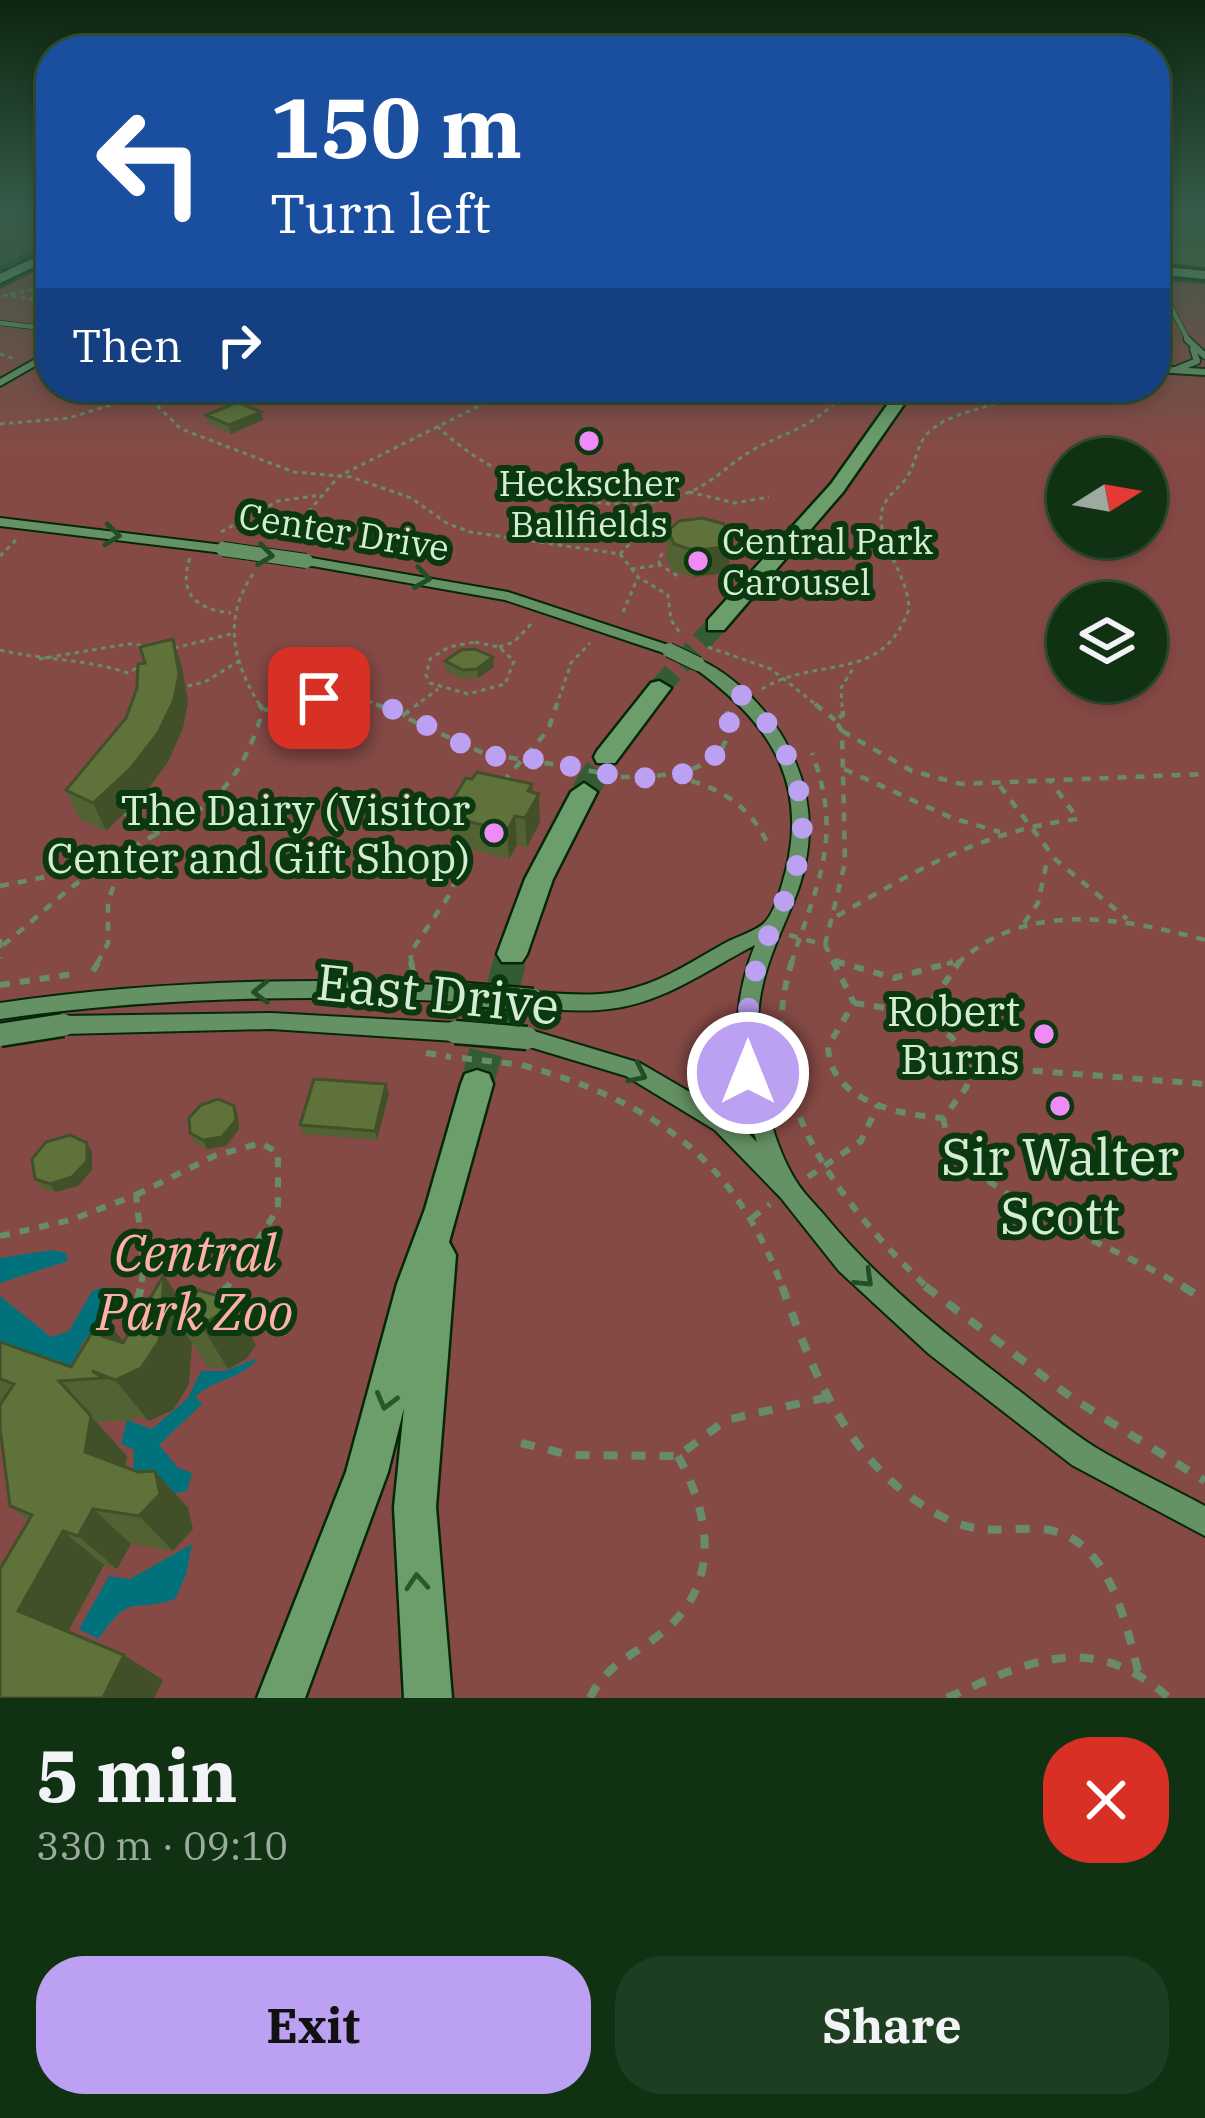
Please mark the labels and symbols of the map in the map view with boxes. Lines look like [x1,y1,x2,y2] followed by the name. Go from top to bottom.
[576,428,602,454] marker: Heckscher Ballfields
[1047,438,1167,558] north arrow
[498,459,680,547] place label: Heckscher Ballfields
[235,491,453,571] street label: Center Drive
[722,517,933,605] place label: Central Park Carousel
[103,522,122,547] one-way arrow
[255,541,274,567] one-way arrow
[685,548,711,574] marker: Central Park Carousel
[411,565,431,590] one-way arrow
[268,647,370,749] pin
[46,782,470,885] place label: The Dairy (Visitor Center and Gift Shop)
[481,820,507,846] marker: The Dairy (Visitor Center and Gift Shop)
[313,947,563,1039] street label: East Drive
[251,978,270,1004] one-way arrow
[887,983,1020,1086] place label: Robert Burns
[685,1010,811,1136] position arrow
[1031,1021,1057,1047] marker: Robert Burns
[626,1060,647,1083] one-way arrow
[1047,1093,1073,1119] marker: Sir Walter Scott
[941,1123,1179,1248] place label: Sir Walter Scott
[95,1219,293,1344] park label: Central Park Zoo
[851,1265,873,1287] one-way arrow
[375,1391,400,1411] one-way arrow
[405,1572,431,1591] one-way arrow

